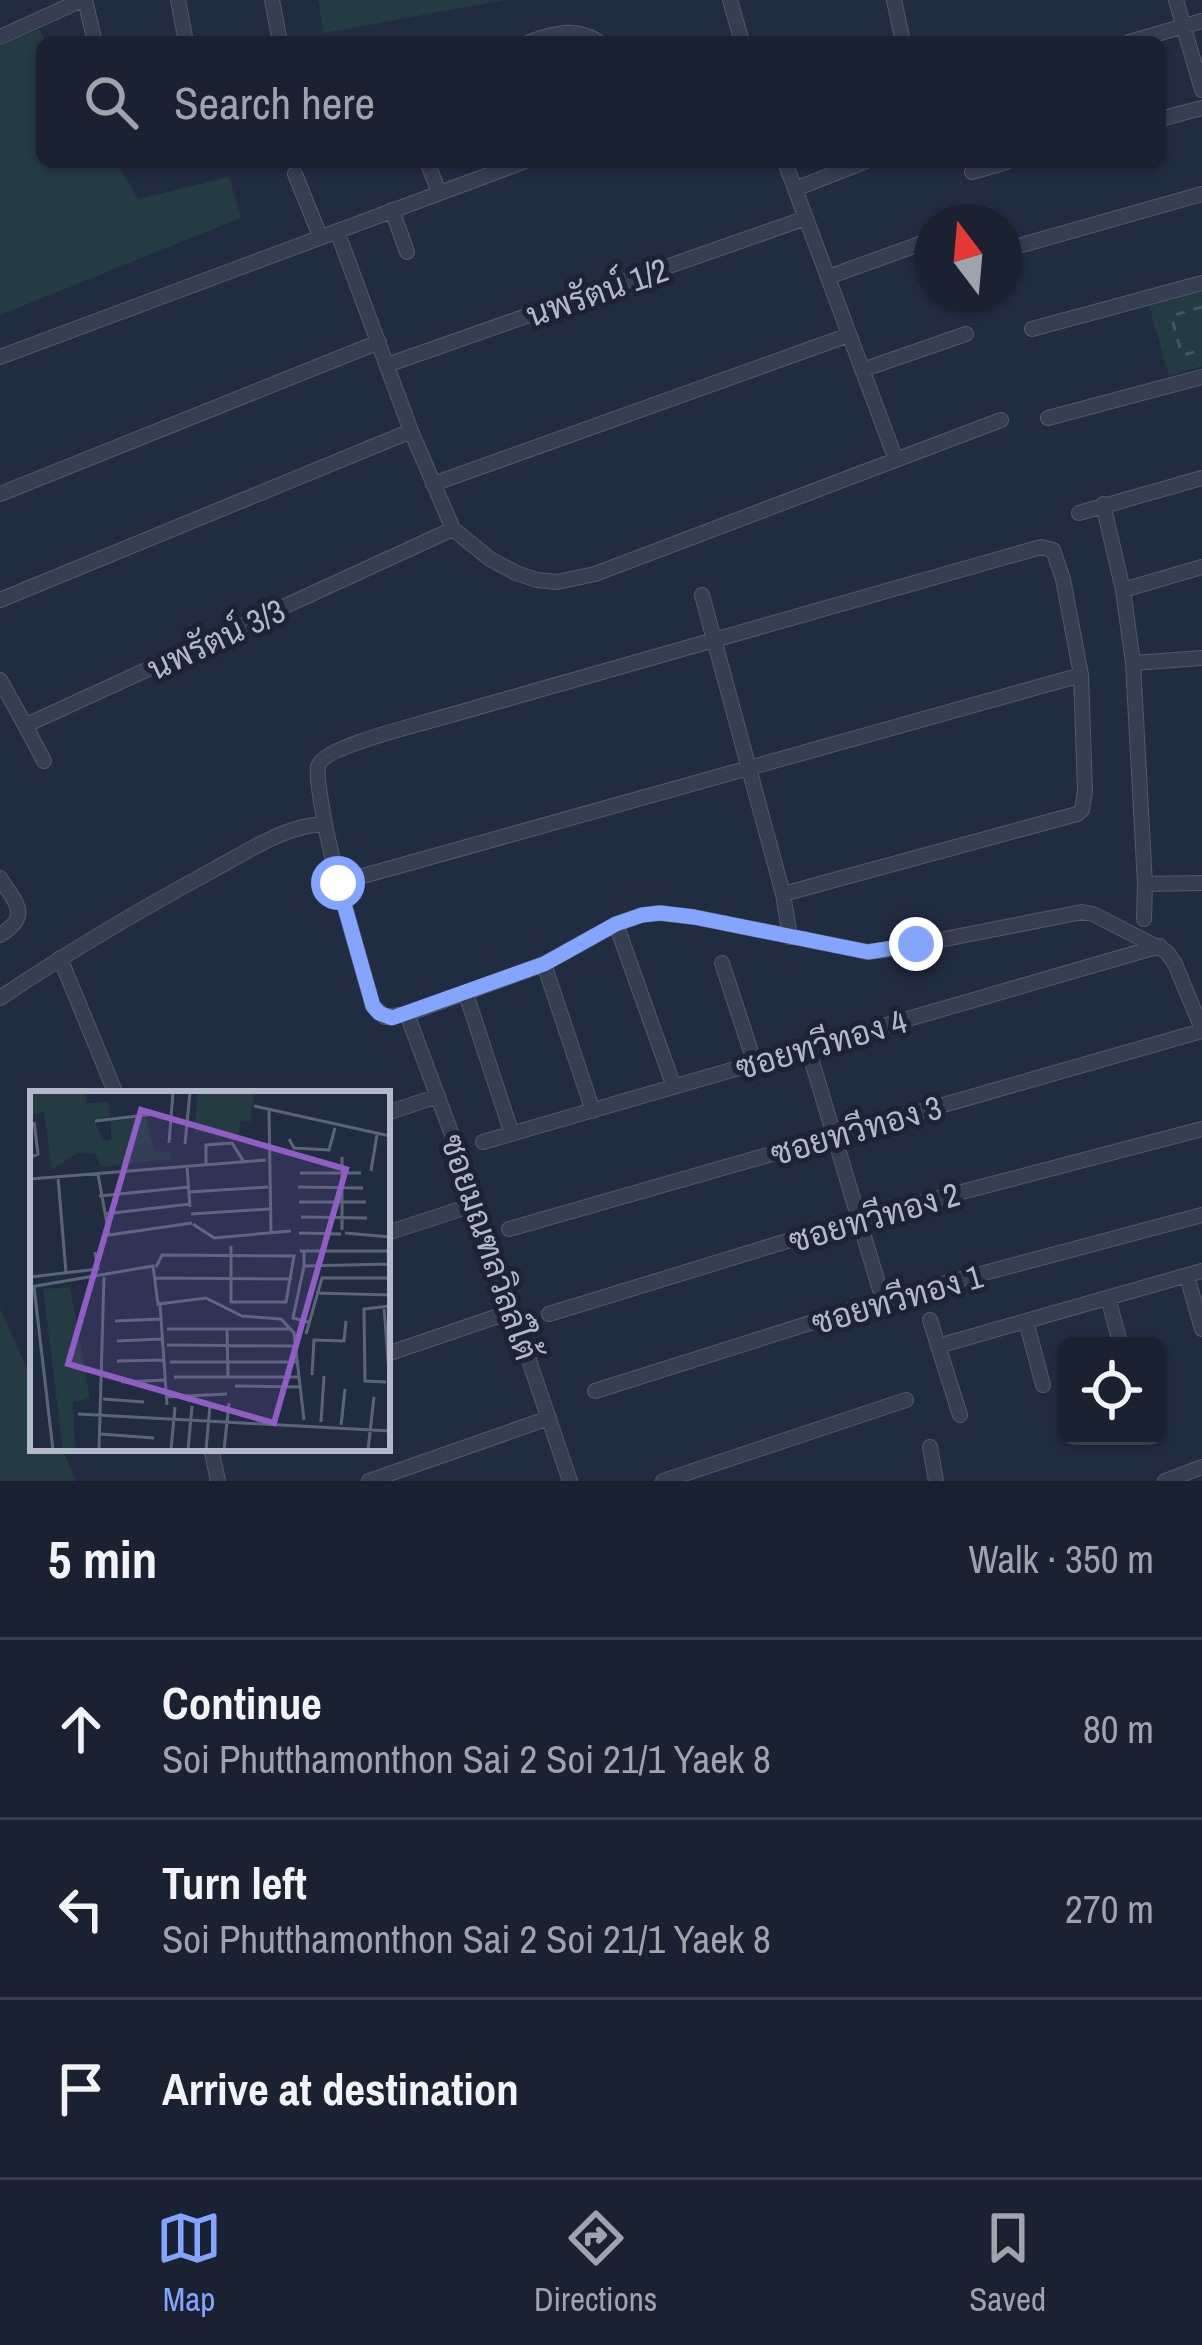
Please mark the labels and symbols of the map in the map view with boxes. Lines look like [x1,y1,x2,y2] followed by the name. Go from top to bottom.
[914,204,1022,312] north arrow
[520,247,674,337] street label: นพรัตน์ 1/2
[140,588,292,690] street label: นพรัตน์ 3/3
[311,856,365,910] route start
[889,917,943,971] route end
[730,999,912,1089] street label: ซอยทวีทอง 4
[765,1085,947,1175] street label: ซอยทวีทอง 3
[30,1091,390,1451] inset map
[431,1128,550,1368] street label: ซอยมณฑลวิลล์ใต้
[783,1172,965,1262] street label: ซอยทวีทอง 2
[806,1254,988,1344] street label: ซอยทวีทอง 1

